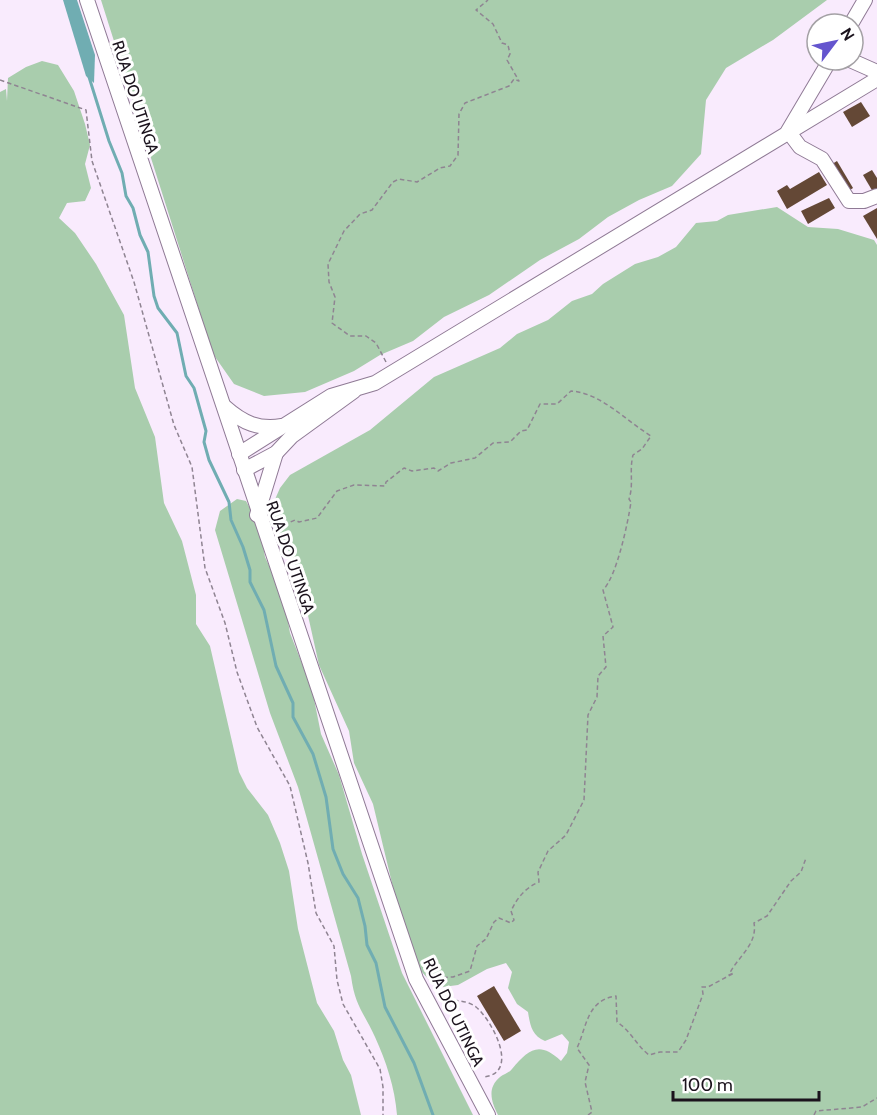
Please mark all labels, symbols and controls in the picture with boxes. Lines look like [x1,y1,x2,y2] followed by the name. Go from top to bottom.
[805,12,865,72] north arrow
[836,24,858,44] text: N
[108,38,163,156] street label: RUA DO UTINGA
[262,498,319,616] street label: RUA DO UTINGA
[419,955,488,1070] street label: RUA DO UTINGA
[673,1064,818,1102] scale bar
[682,1074,733,1096] text: 100 m

